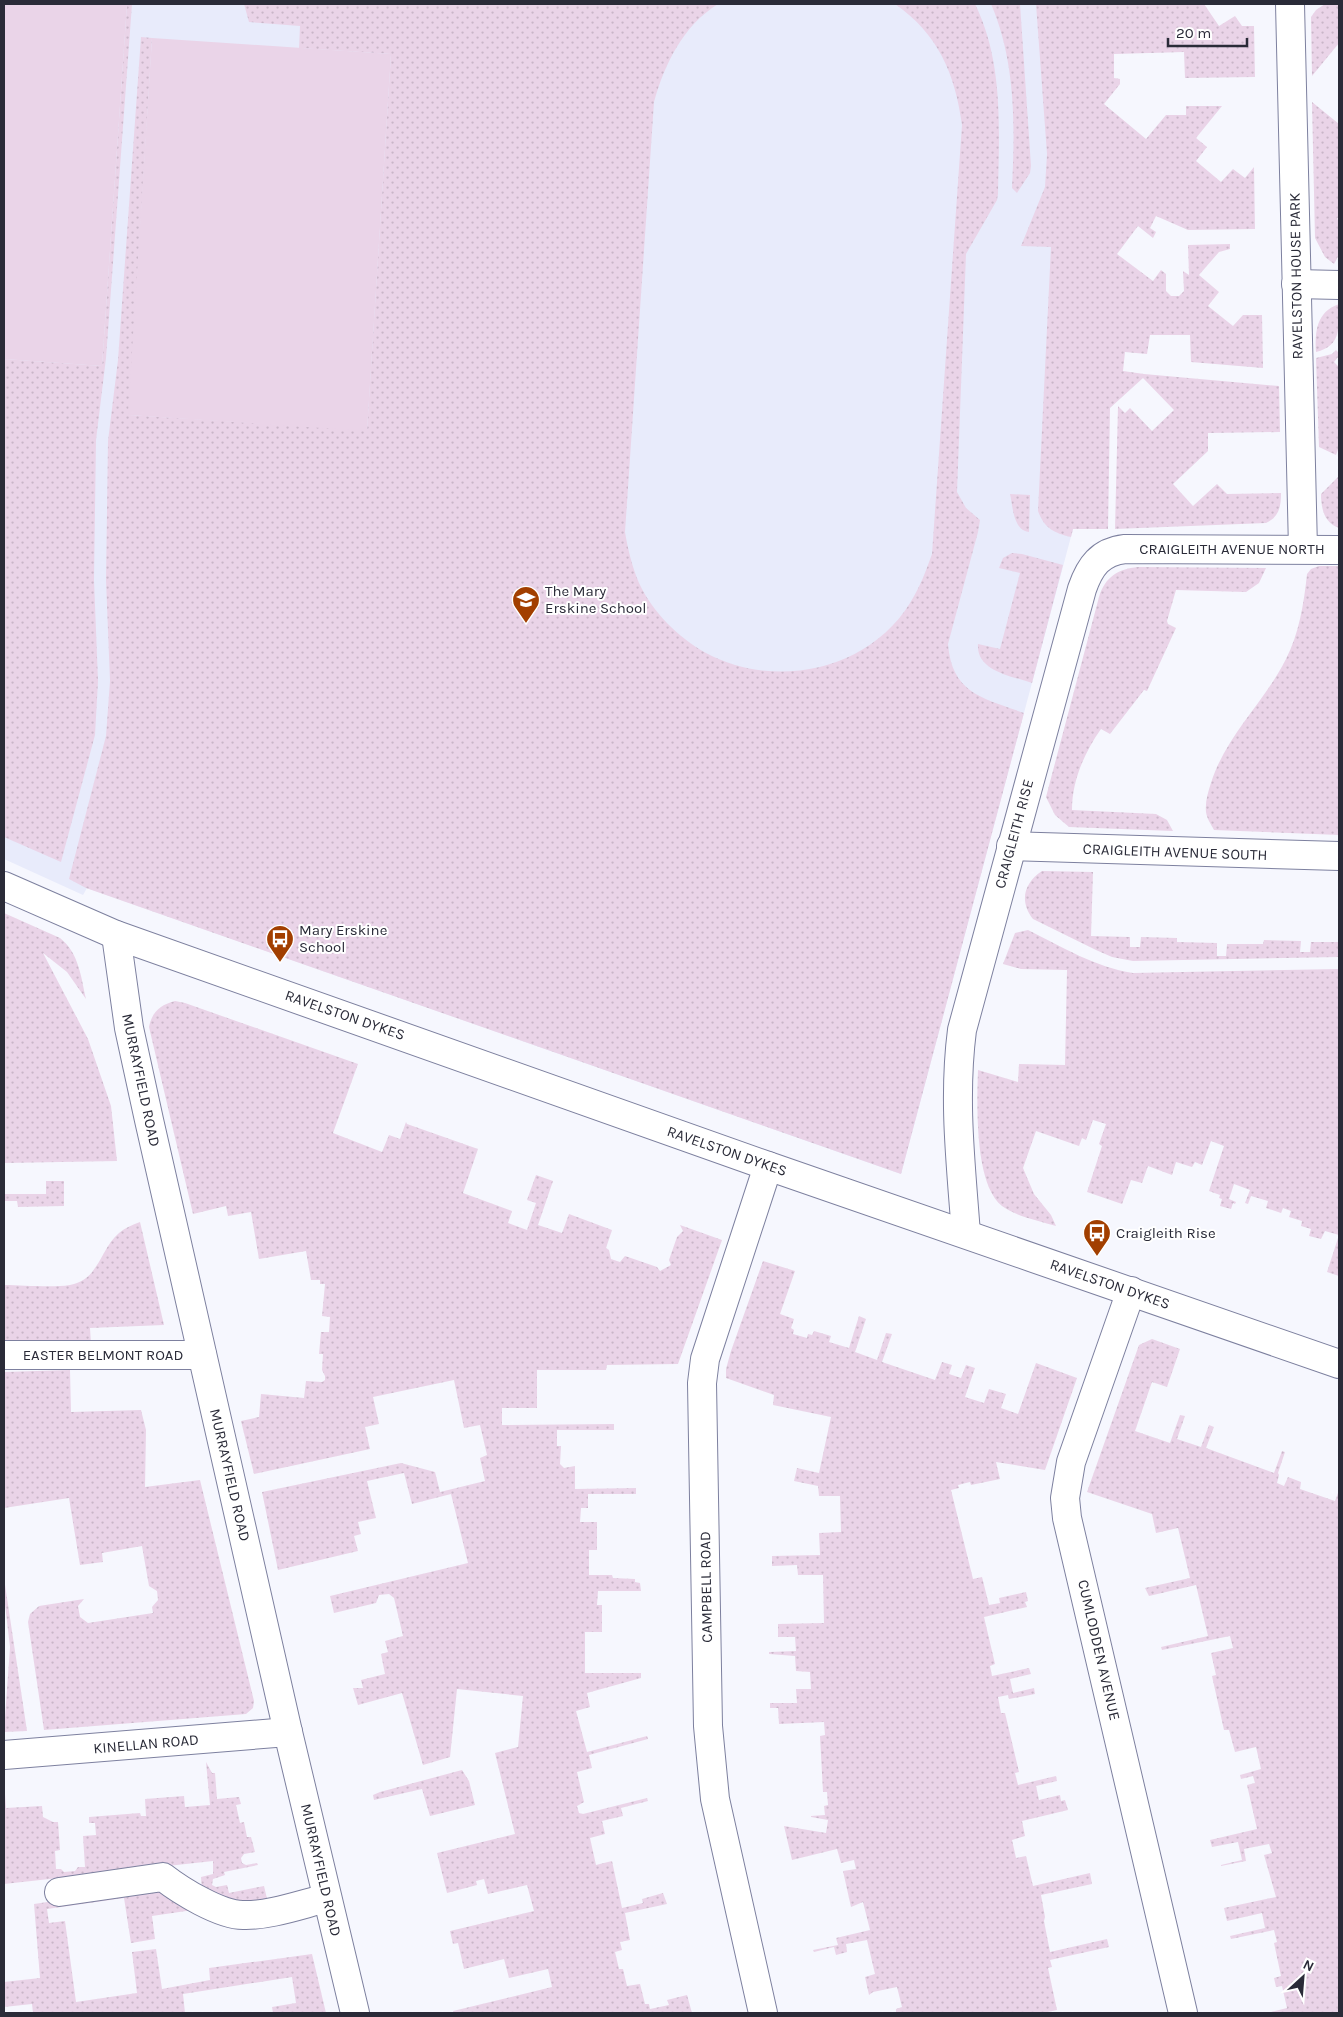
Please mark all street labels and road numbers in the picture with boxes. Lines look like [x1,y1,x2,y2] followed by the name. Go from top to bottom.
[1286,193,1306,359] street label: RAVELSTON HOUSE PARK
[1139,540,1325,558] street label: CRAIGLEITH AVENUE NORTH
[991,777,1037,891] street label: CRAIGLEITH RISE
[1082,840,1268,864] street label: CRAIGLEITH AVENUE SOUTH
[283,986,407,1044] street label: RAVELSTON DYKES
[118,1012,164,1148] street label: MURRAYFIELD ROAD
[665,1122,789,1180] street label: RAVELSTON DYKES
[1048,1255,1172,1313] street label: RAVELSTON DYKES
[23,1346,183,1364] street label: EASTER BELMONT ROAD
[206,1407,254,1543] street label: MURRAYFIELD ROAD
[696,1531,716,1643] street label: CAMPBELL ROAD
[1074,1578,1124,1722] street label: CUMLODDEN AVENUE
[92,1730,200,1758] street label: KINELLAN ROAD
[297,1802,345,1938] street label: MURRAYFIELD ROAD

